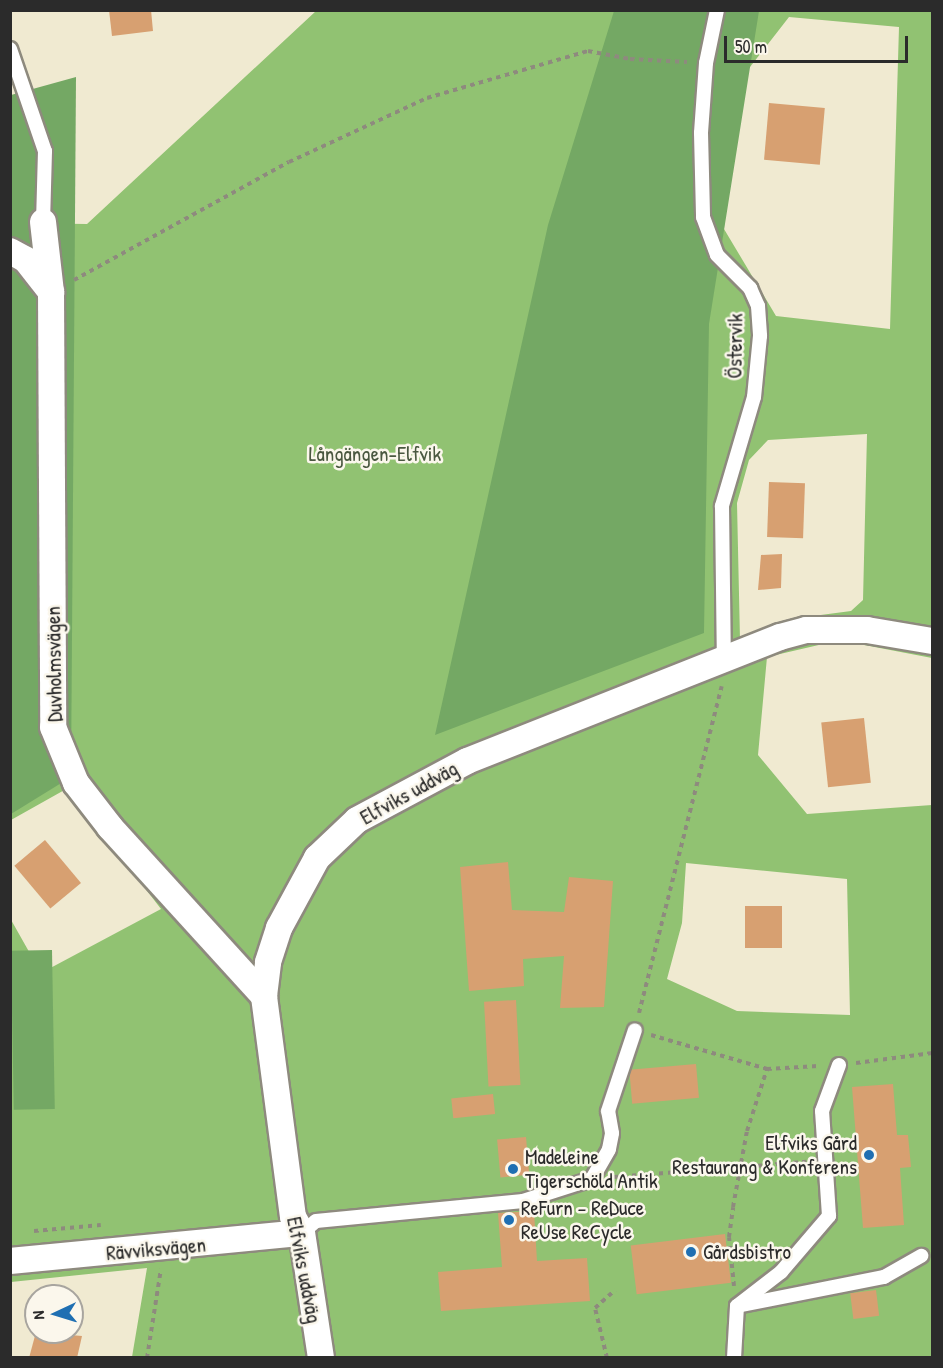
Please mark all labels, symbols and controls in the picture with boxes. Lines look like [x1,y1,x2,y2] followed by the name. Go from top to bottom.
[727,24,912,62] scale bar
[735,34,767,59] text: 50 m
[722,313,748,379] street label: Östervik
[309,441,441,467] park label: Långängen-Elfvik
[40,606,68,722] street label: Duvholmsvägen
[356,756,462,830] street label: Elfviks uddväg
[672,1130,857,1180] place label: Elfviks Gård Restaurang & Konferens
[525,1144,658,1194] place label: Madeleine Tigerschöld Antik
[862,1148,876,1162] marker: Elfviks Gård Restaurang & Konferens
[506,1162,520,1176] marker: Madeleine Tigerschöld Antik
[521,1195,644,1245] place label: ReFurn – ReDuce ReUse ReCycle
[502,1213,516,1227] marker: ReFurn – ReDuce ReUse ReCycle
[281,1215,327,1325] street label: Elfviks uddväg
[105,1232,207,1266] street label: Rävviksvägen
[703,1239,791,1265] place label: Gårdsbistro
[684,1245,698,1259] marker: Gårdsbistro
[24,1284,84,1344] north arrow
[27,1310,49,1320] text: N

